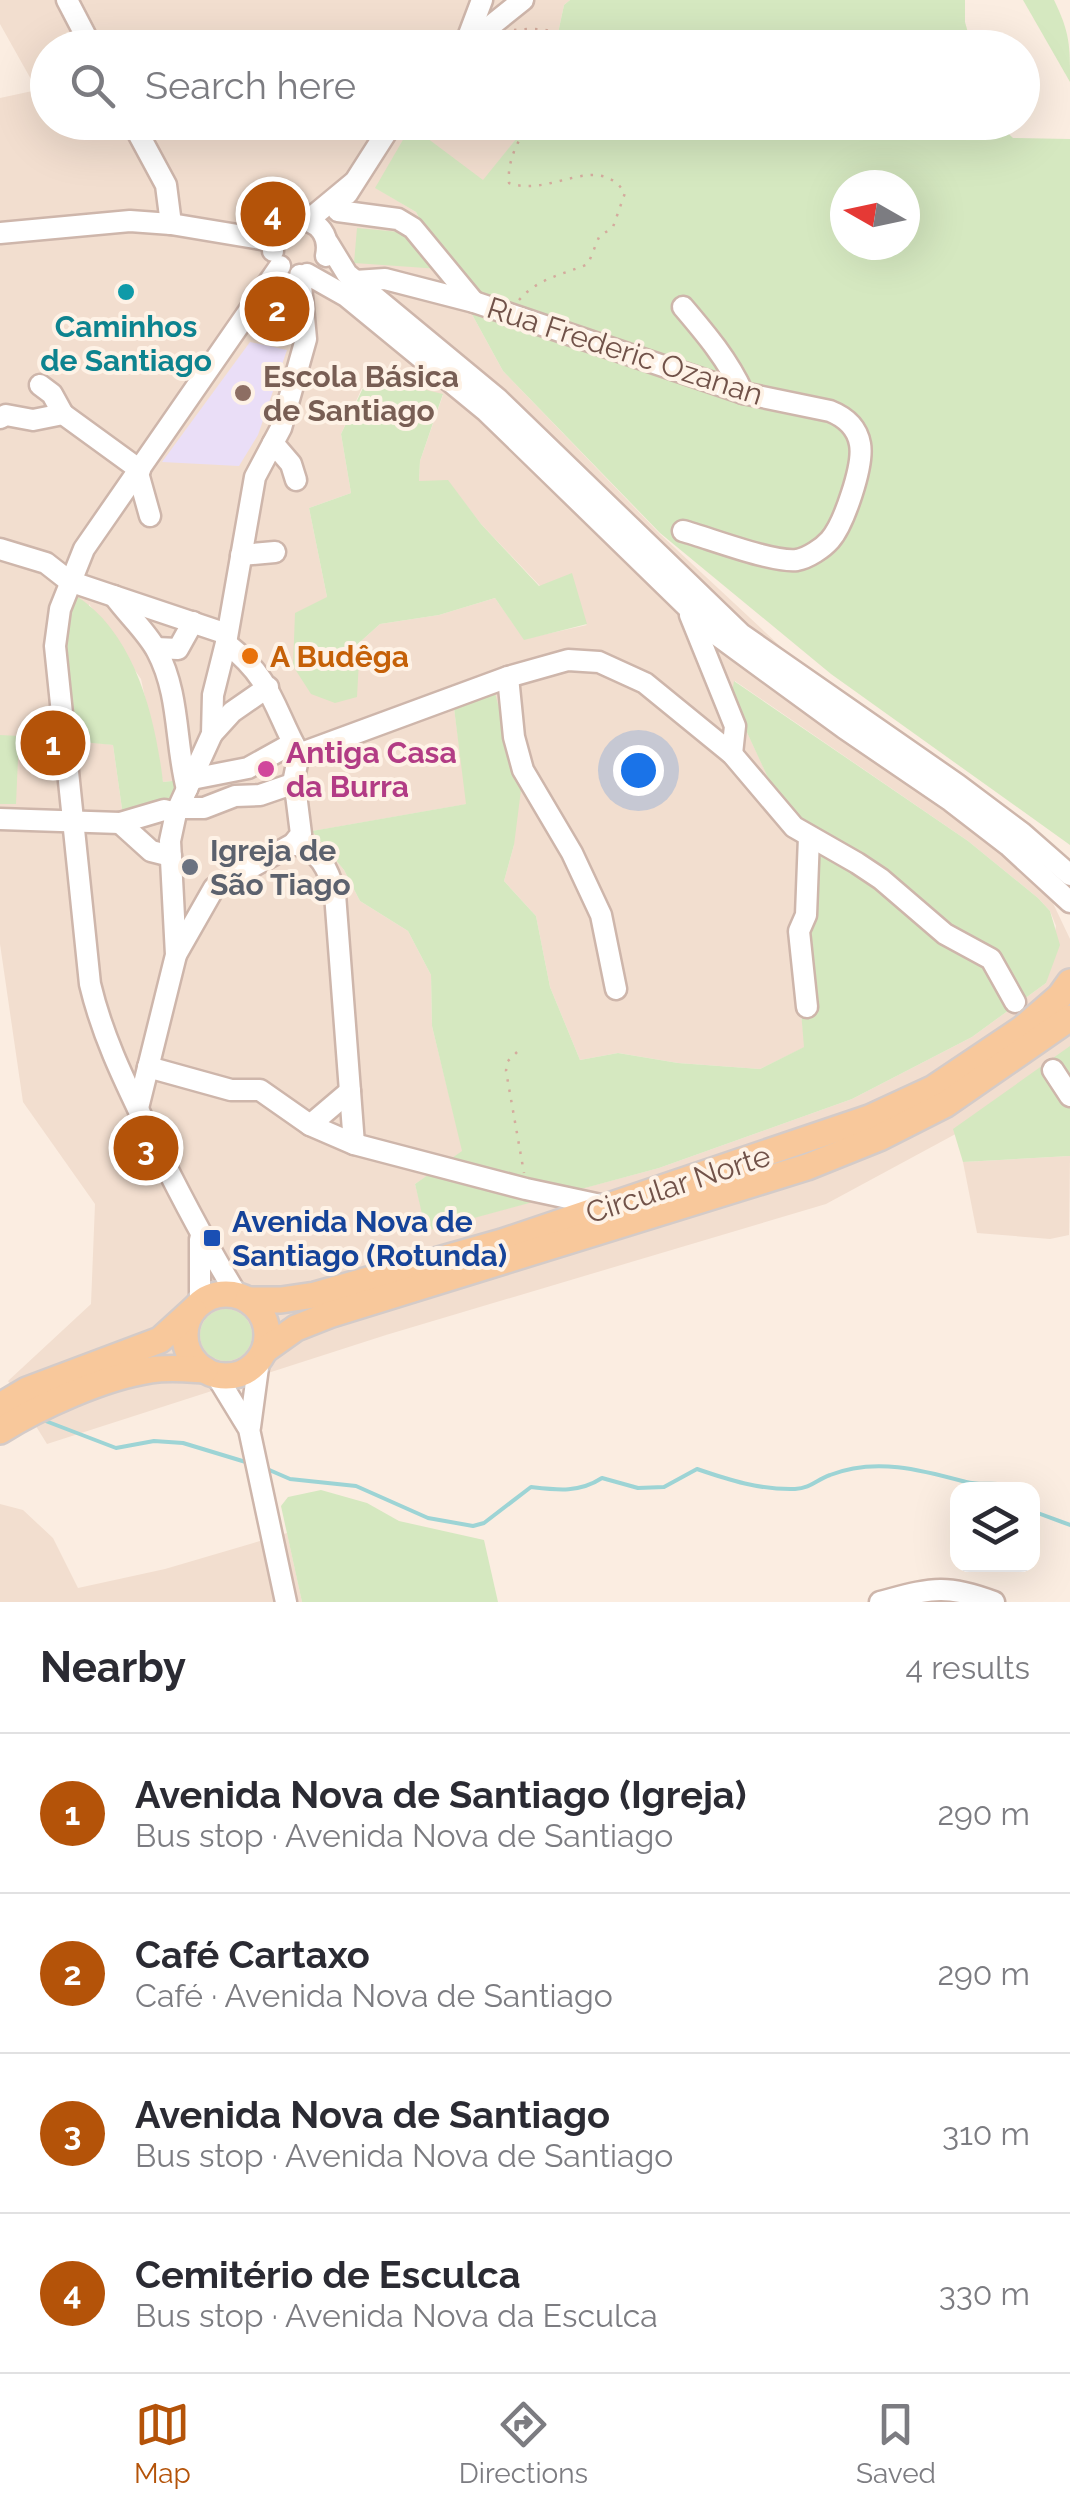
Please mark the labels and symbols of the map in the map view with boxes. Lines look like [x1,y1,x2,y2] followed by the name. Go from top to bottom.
[830,170,920,260] north arrow
[240,176,306,252] pin: 4
[244,272,310,346] pin: 2
[115,281,137,303] marker: Caminhos de Santiago
[483,290,767,412] street label: Rua Frederic Ozanan
[40,309,212,378] place label: Caminhos de Santiago
[263,359,459,428] place label: Escola Básica de Santiago
[232,382,254,404] marker: Escola Básica de Santiago
[270,639,409,674] place label: A Budêga
[239,645,261,667] marker: A Budêga
[20,706,86,780] pin: 1
[286,735,457,804] place label: Antiga Casa da Burra
[613,745,664,796] your location
[255,758,277,780] marker: Antiga Casa da Burra
[210,833,351,902] place label: Igreja de São Tiago
[179,856,201,878] marker: Igreja de São Tiago
[114,1110,178,1186] pin: 3
[581,1138,775,1230] street label: Circular Norte
[232,1204,507,1273] place label: Avenida Nova de Santiago (Rotunda)
[201,1227,223,1249] marker: Avenida Nova de Santiago (Rotunda)

